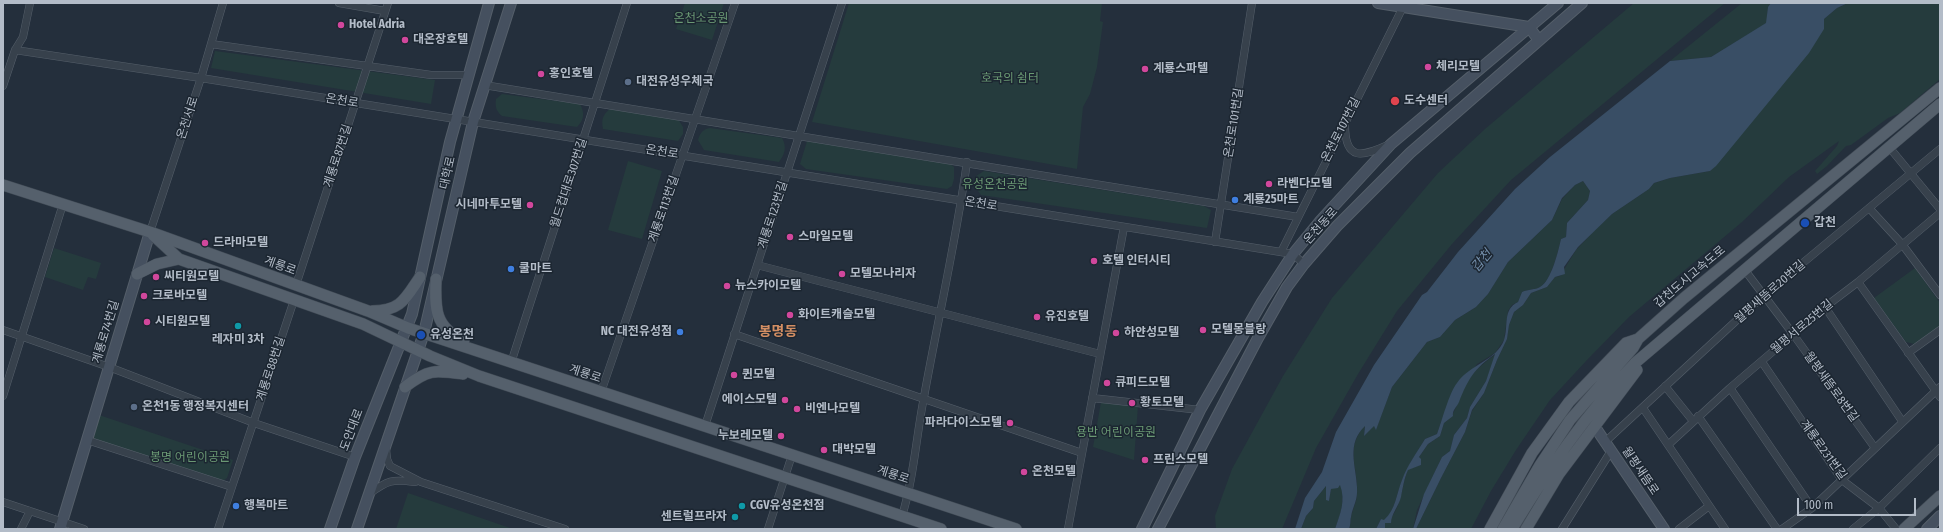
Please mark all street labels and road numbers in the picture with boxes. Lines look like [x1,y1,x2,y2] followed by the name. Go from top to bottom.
[1221,87,1247,159] street label: 온천로101번길
[325,91,359,111] street label: 온천로
[174,95,202,141] street label: 온천서로
[1319,95,1363,165] street label: 온천로107번길
[321,122,355,190] street label: 계룡로87번길
[548,136,590,230] street label: 월드컵대로307번길
[645,142,679,162] street label: 온천로
[437,155,459,191] street label: 대학로
[646,174,682,244] street label: 계룡로113번길
[755,179,791,251] street label: 계룡로123번길
[964,194,998,214] street label: 온천로
[1301,205,1341,247] street label: 온천동로
[1652,243,1728,311] street label: 갑천도시고속도로
[262,254,298,278] street label: 계룡로
[1732,257,1808,327] street label: 월평새뜸로20번길
[1768,297,1836,357] street label: 월평서로25번길
[90,299,122,365] street label: 계룡로74번길
[254,335,288,403] street label: 계룡로88번길
[1801,349,1861,425] street label: 월평새뜸로8번길
[567,362,603,386] street label: 계룡로
[337,407,367,453] street label: 도안대로
[1797,417,1849,483] street label: 계룡로231번길
[1619,444,1661,498] street label: 월평새뜸로
[875,463,911,487] street label: 계룡로

